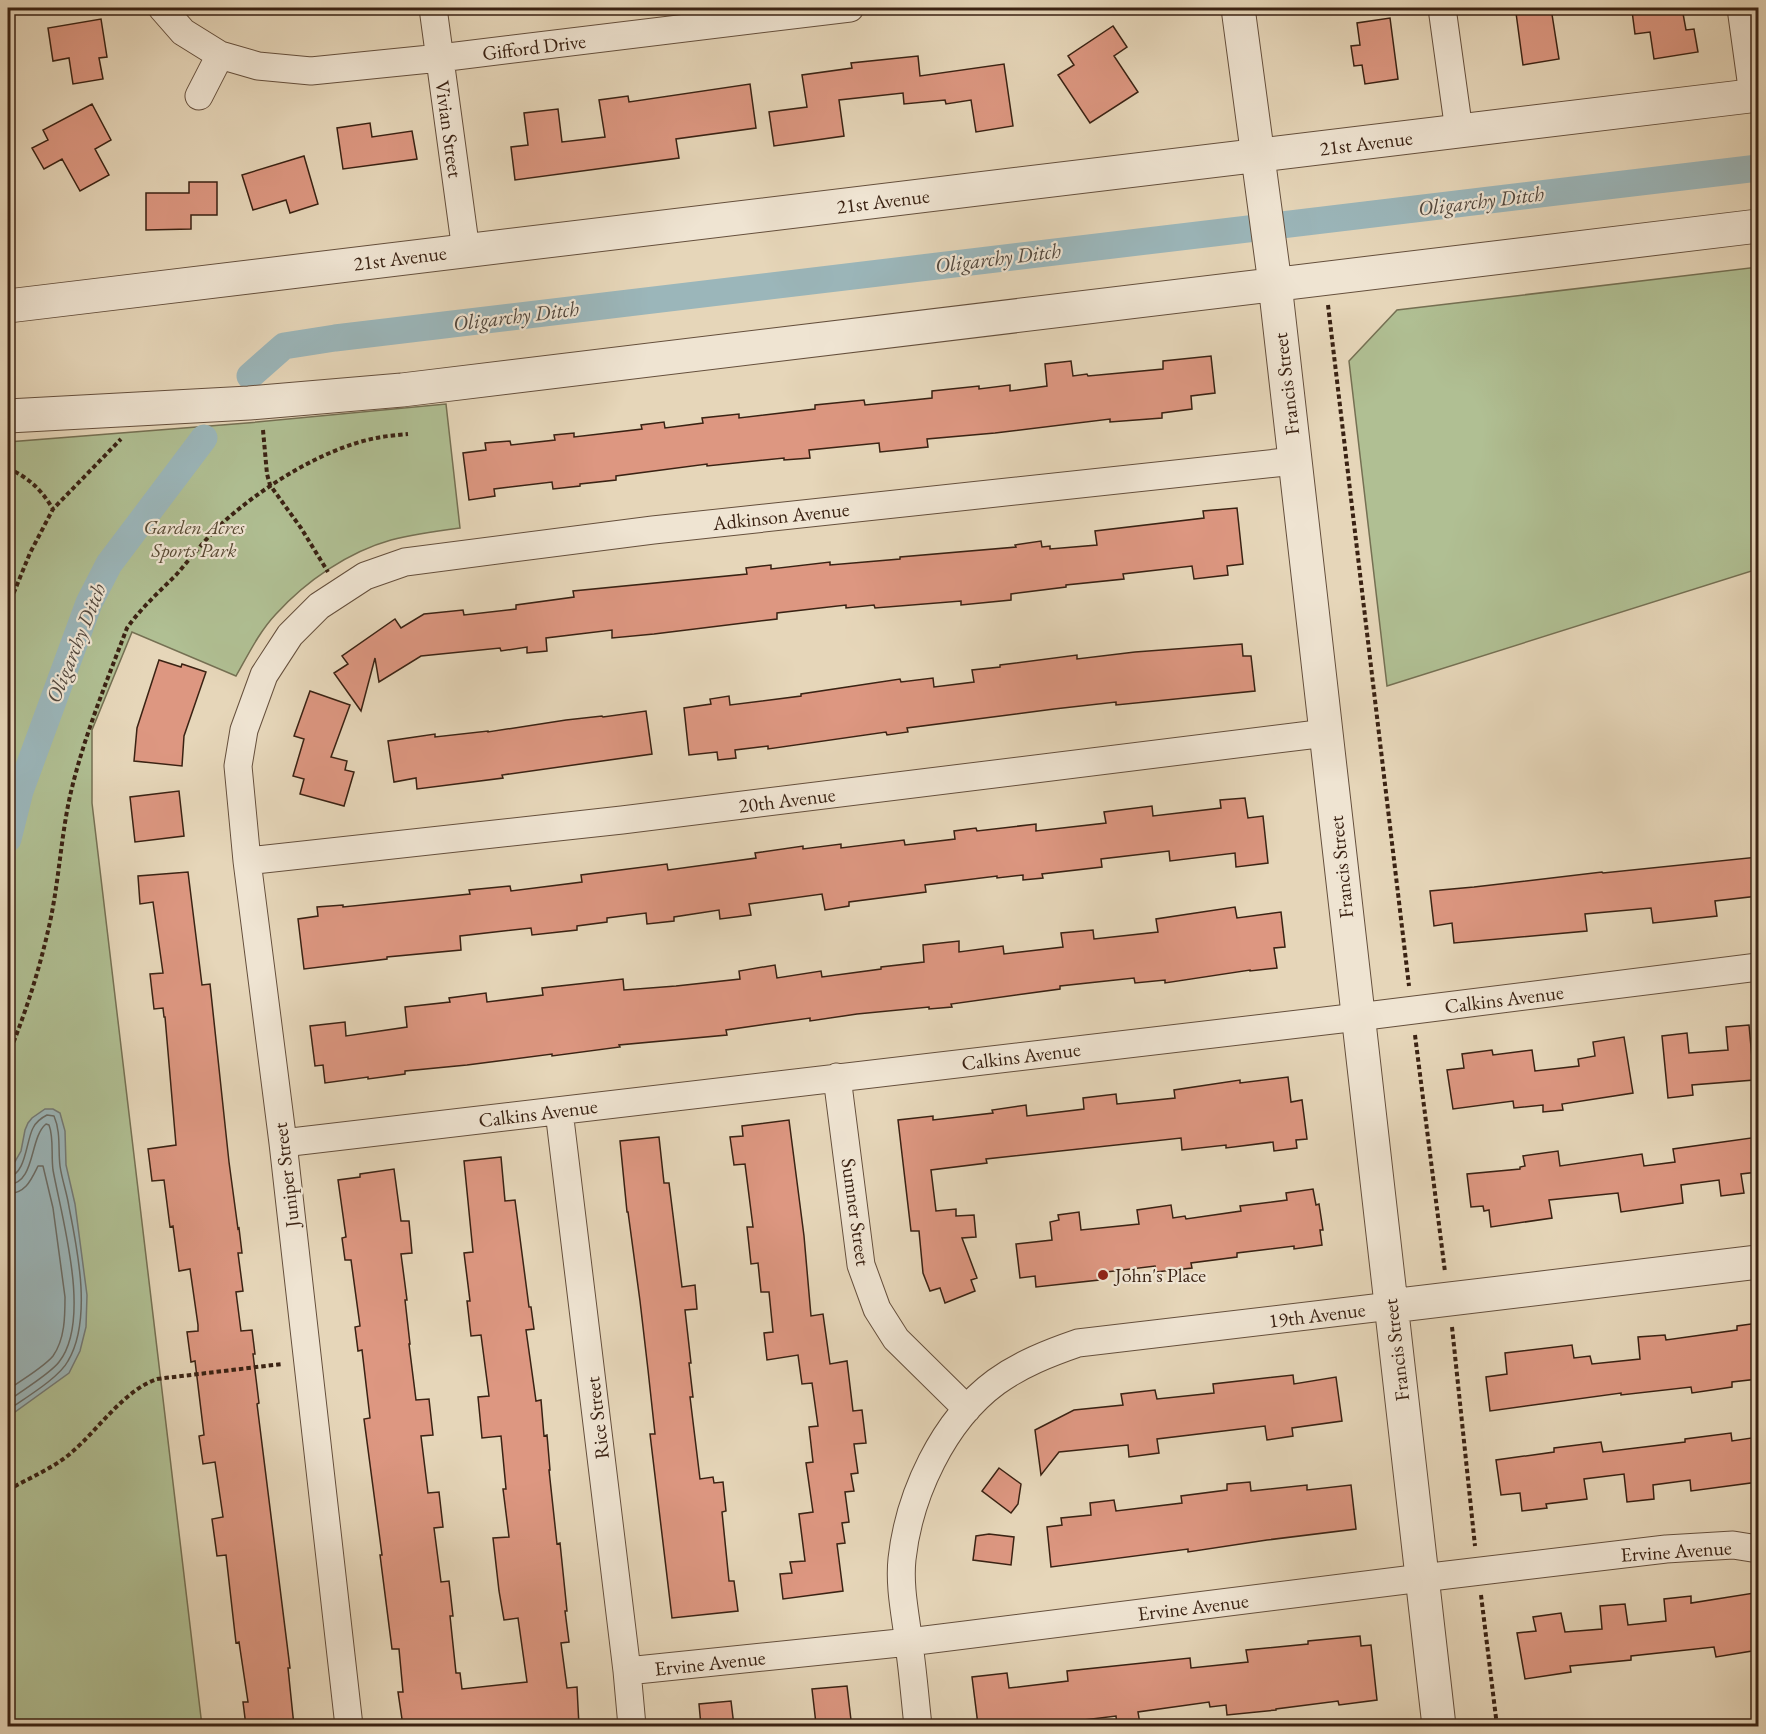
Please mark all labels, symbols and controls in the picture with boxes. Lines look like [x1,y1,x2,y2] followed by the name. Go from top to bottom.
[481,28,587,66] street label: Gifford Drive
[429,79,469,180] street label: Vivian Street
[1318,124,1414,162] street label: 21st Avenue
[1417,179,1545,222] water label: Oligarchy Ditch
[835,182,931,220] street label: 21st Avenue
[934,236,1062,279] water label: Oligarchy Ditch
[352,239,448,277] street label: 21st Avenue
[452,294,580,337] water label: Oligarchy Ditch
[1267,331,1305,437] street label: Francis Street
[710,496,851,536] street label: Adkinson Avenue
[143,514,245,563] park label: Garden Acres Sports Park
[39,579,112,707] water label: Oligarchy Ditch
[737,781,837,819] street label: 20th Avenue
[1323,814,1359,920] street label: Francis Street
[1443,979,1565,1019] street label: Calkins Avenue
[960,1036,1082,1076] street label: Calkins Avenue
[477,1093,599,1133] street label: Calkins Avenue
[267,1120,306,1231] street label: Juniper Street
[836,1157,877,1268] street label: Sumner Street
[1113,1262,1206,1288] place label: John's Place
[1096,1268,1110,1282] marker: John's Place
[1267,1296,1367,1334] street label: 19th Avenue
[1377,1297,1415,1403] street label: Francis Street
[579,1375,615,1461] street label: Rice Street
[1620,1534,1733,1568] street label: Ervine Avenue
[1136,1587,1250,1627] street label: Ervine Avenue
[653,1644,767,1682] street label: Ervine Avenue

